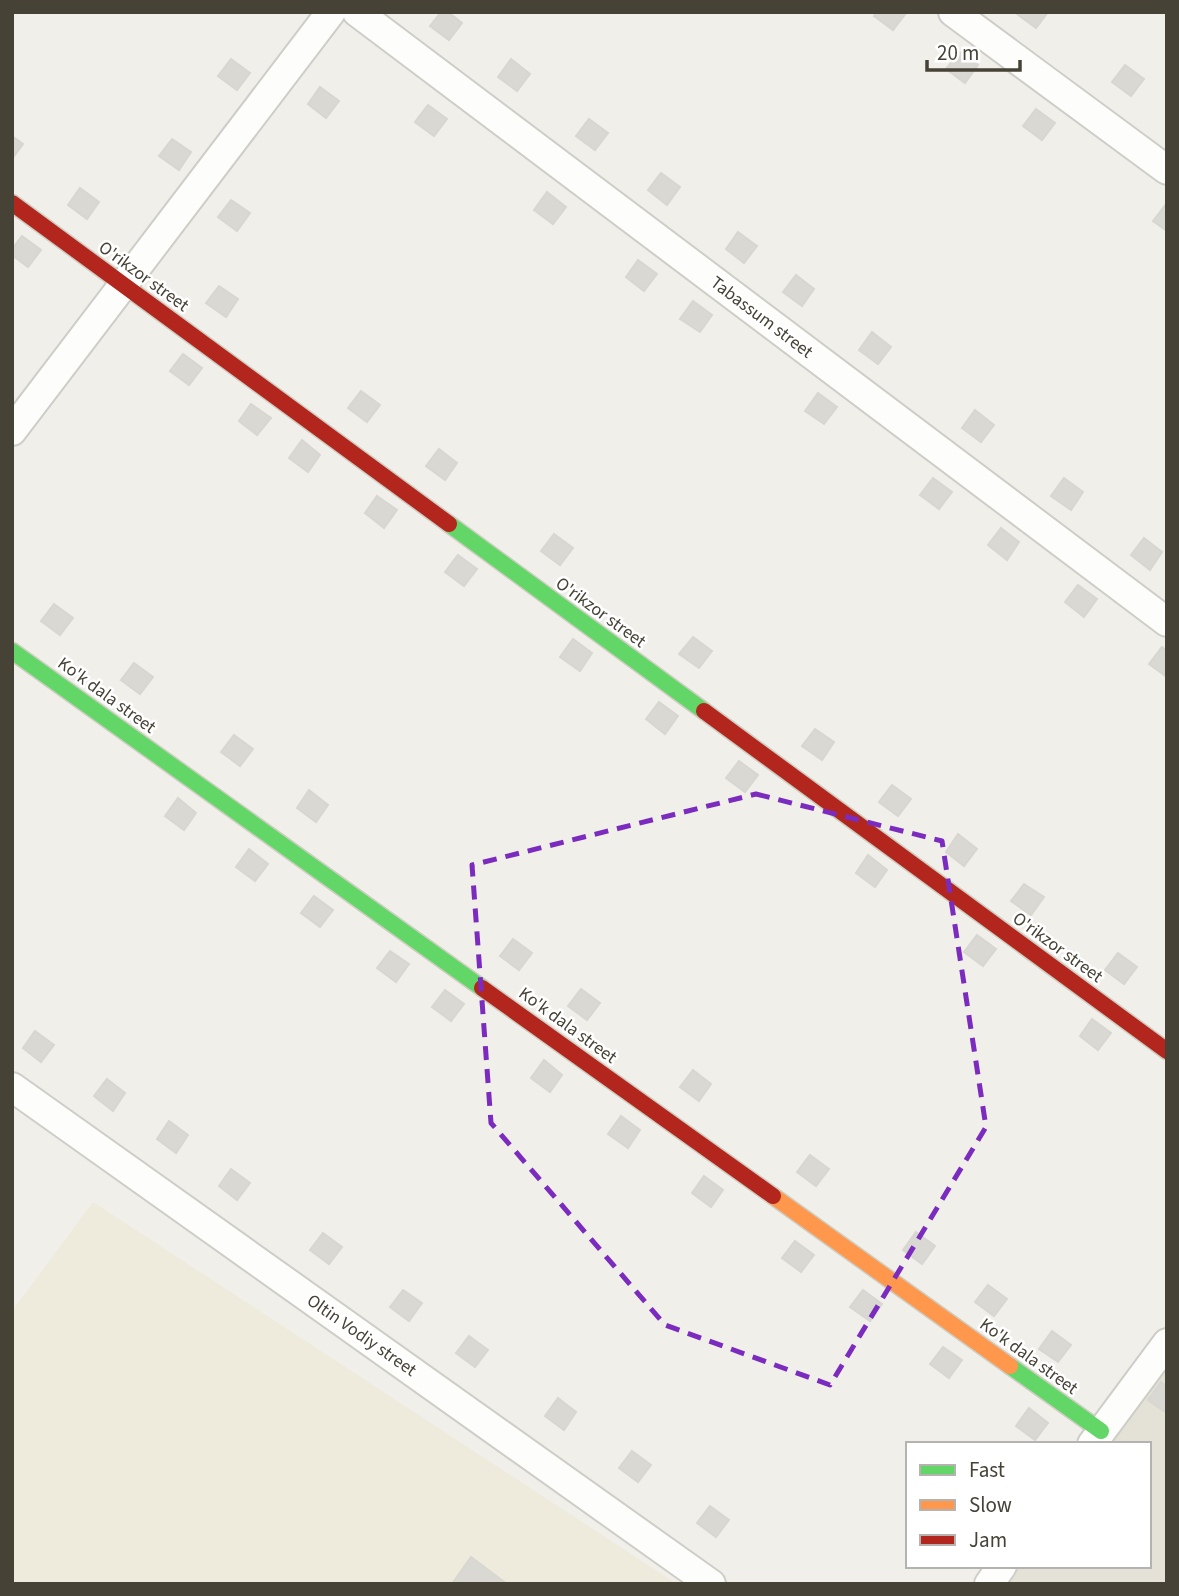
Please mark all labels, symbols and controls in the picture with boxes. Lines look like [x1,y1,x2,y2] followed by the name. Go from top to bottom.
[927,28,1020,72] scale bar
[937,38,979,68] text: 20 m
[93,235,194,318] street label: O'rikzor street
[705,270,818,364] street label: Tabassum street
[550,571,651,654] street label: O'rikzor street
[52,651,161,740] street label: Ko'k dala street
[1007,906,1108,989] street label: O'rikzor street
[513,981,622,1070] street label: Ko'k dala street
[302,1288,422,1383] street label: Oltin Vodiy street
[974,1312,1083,1401] street label: Ko'k dala street
[906,1442,1151,1568] legend
[969,1455,1005,1485] text: Fast
[969,1490,1012,1520] text: Slow
[969,1525,1007,1555] text: Jam

